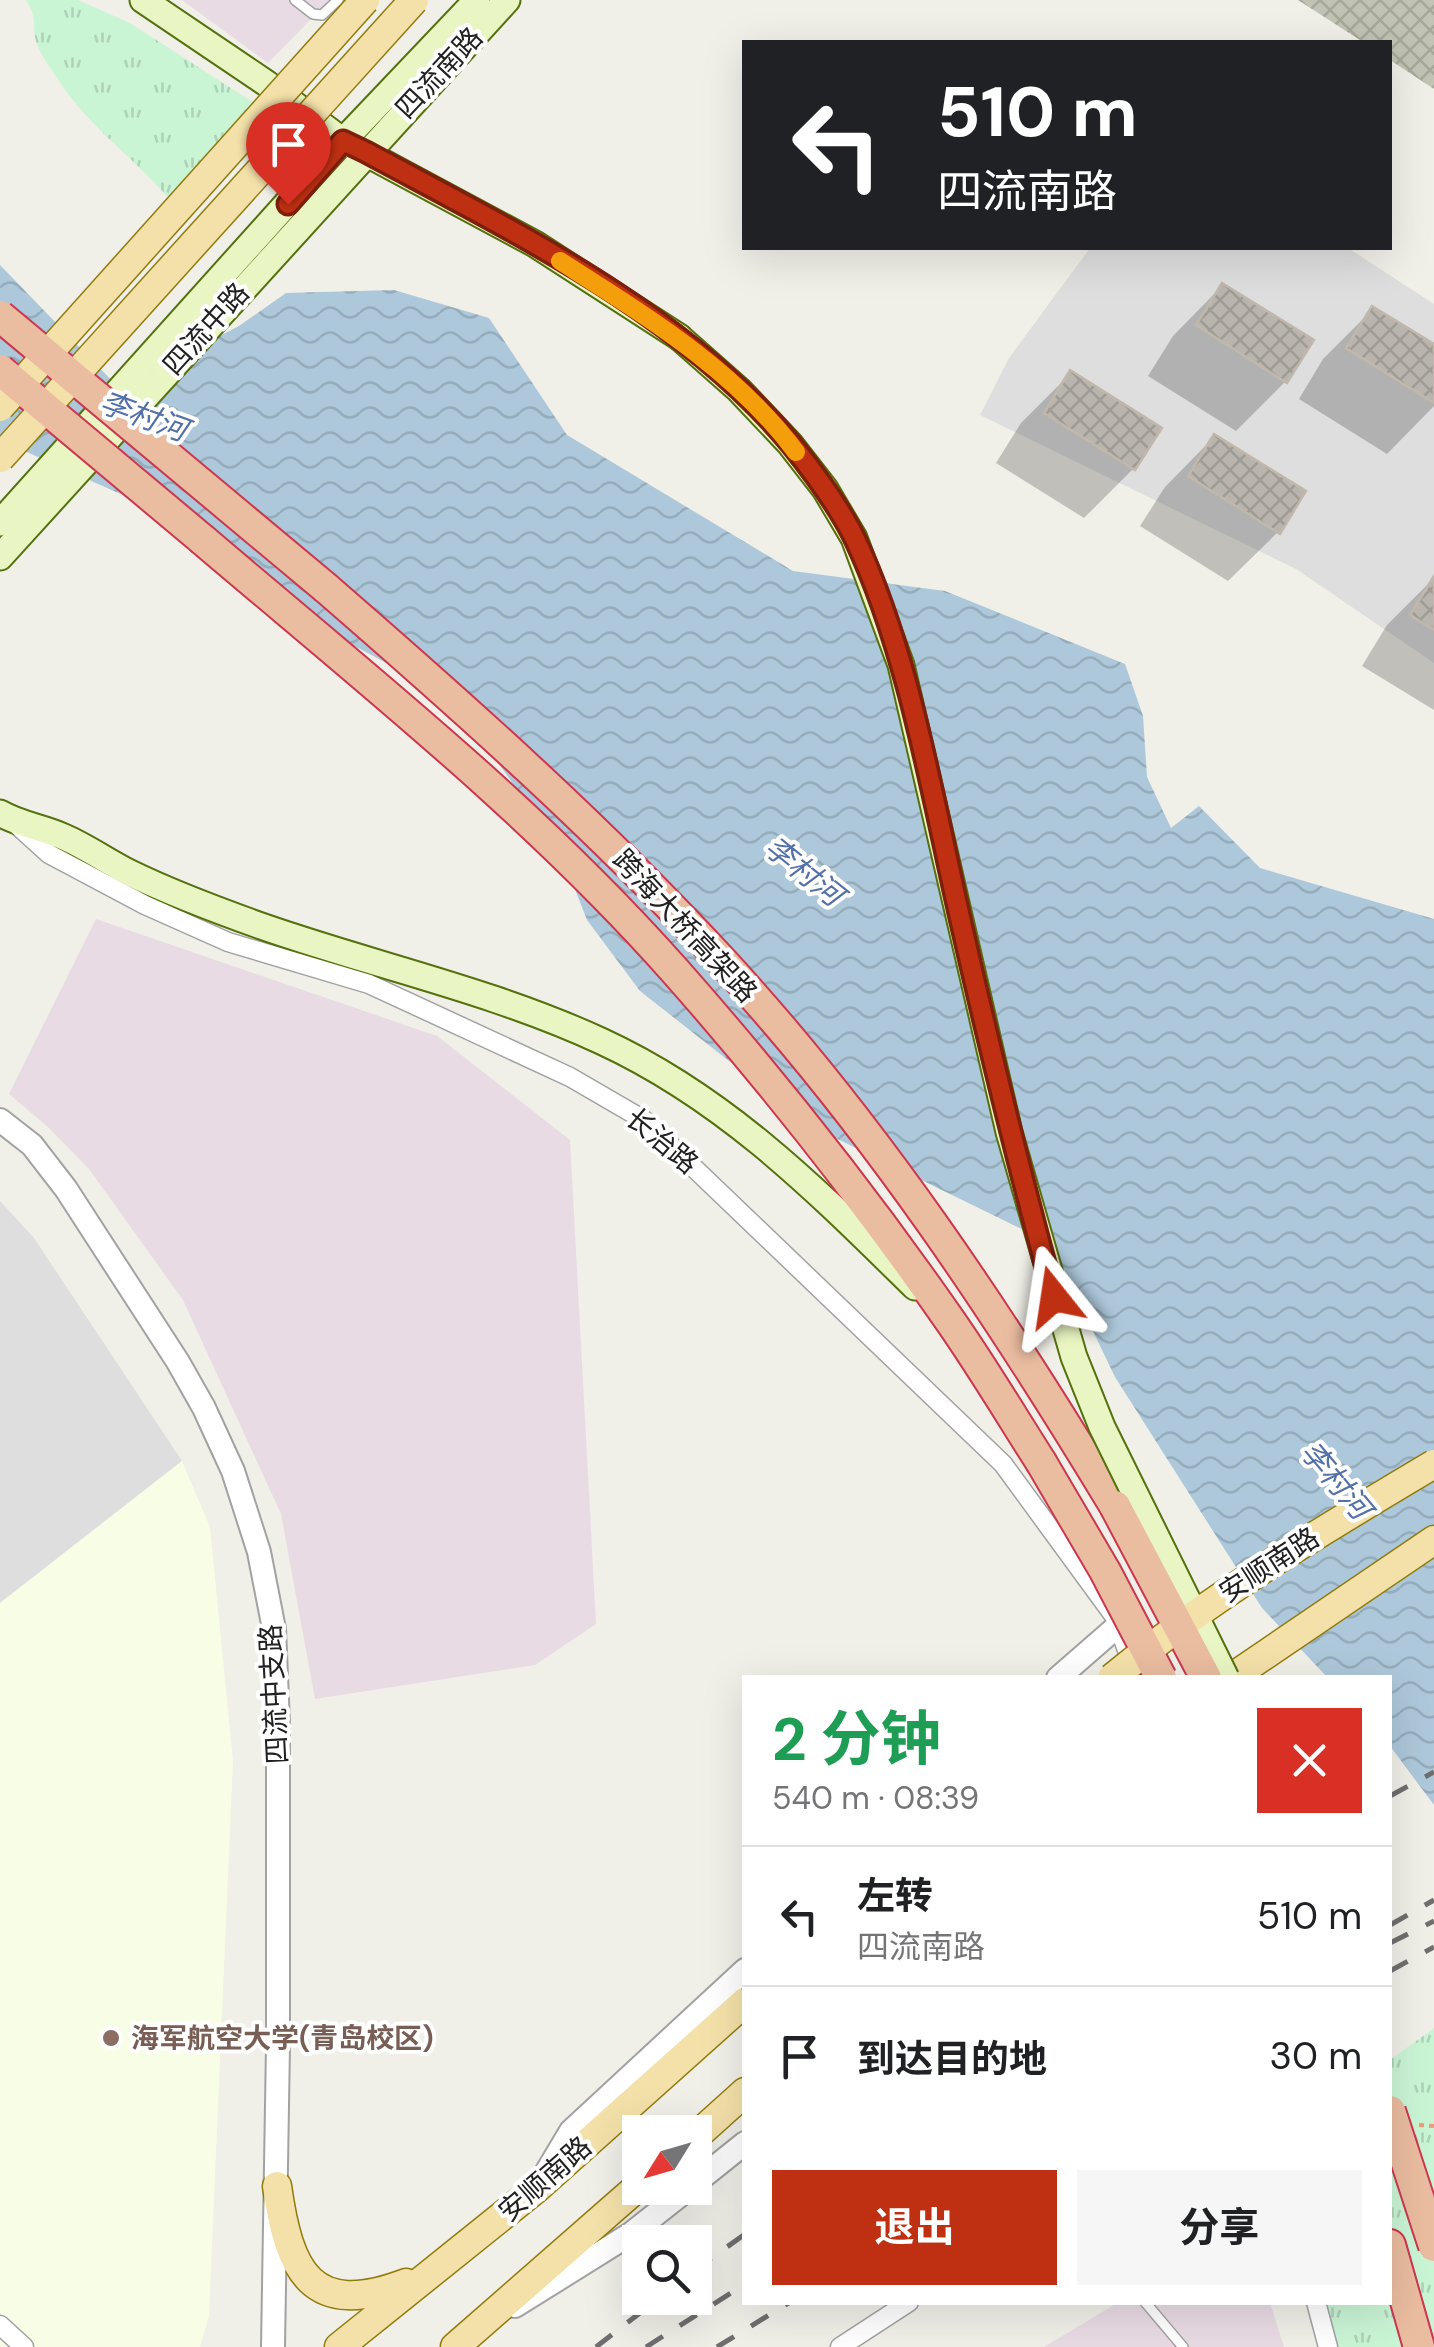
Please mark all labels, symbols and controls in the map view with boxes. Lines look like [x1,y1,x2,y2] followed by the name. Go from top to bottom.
[387,19,491,127] street label: 四流南路
[937,67,1138,158] text: 510 m
[772,80,902,210] icon: left
[246,102,331,205] pin
[261,117,316,172] icon: arrive
[937,162,1117,221] text: 四流南路
[155,275,257,383] street label: 四流中路
[95,382,198,451] water label: 李村河
[757,828,855,918] water label: 李村河
[605,842,765,1010] street label: 跨海大桥高架路
[618,1100,706,1182] street label: 长治路
[1002,1245,1106,1349] position arrow
[1292,1433,1383,1531] water label: 李村河
[1212,1519,1326,1611] street label: 安顺南路
[252,1623,296,1765] street label: 四流中支路
[772,1700,941,1779] text: 2 分钟
[1257,1708,1362,1813] button: close
[772,1777,979,1819] text: 540 m · 08:39
[857,1871,933,1921] text: 左转
[772,1889,827,1944] icon: left
[1257,1891,1362,1941] text: 510 m
[857,1926,985,1968] text: 四流南路
[131,2020,434,2057] place label: 海军航空大学(青岛校区)
[100,2027,122,2049] marker: 海军航空大学(青岛校区)
[772,2029,827,2084] icon: arrive
[1270,2031,1362,2081] text: 30 m
[857,2034,1047,2084] text: 到达目的地
[622,2115,712,2205] north arrow
[622,2115,712,2315] map controls
[491,2128,599,2230] street label: 安顺南路
[772,2170,1057,2285] button: 退出
[1077,2170,1362,2285] button: 分享
[622,2225,712,2315] button: search

